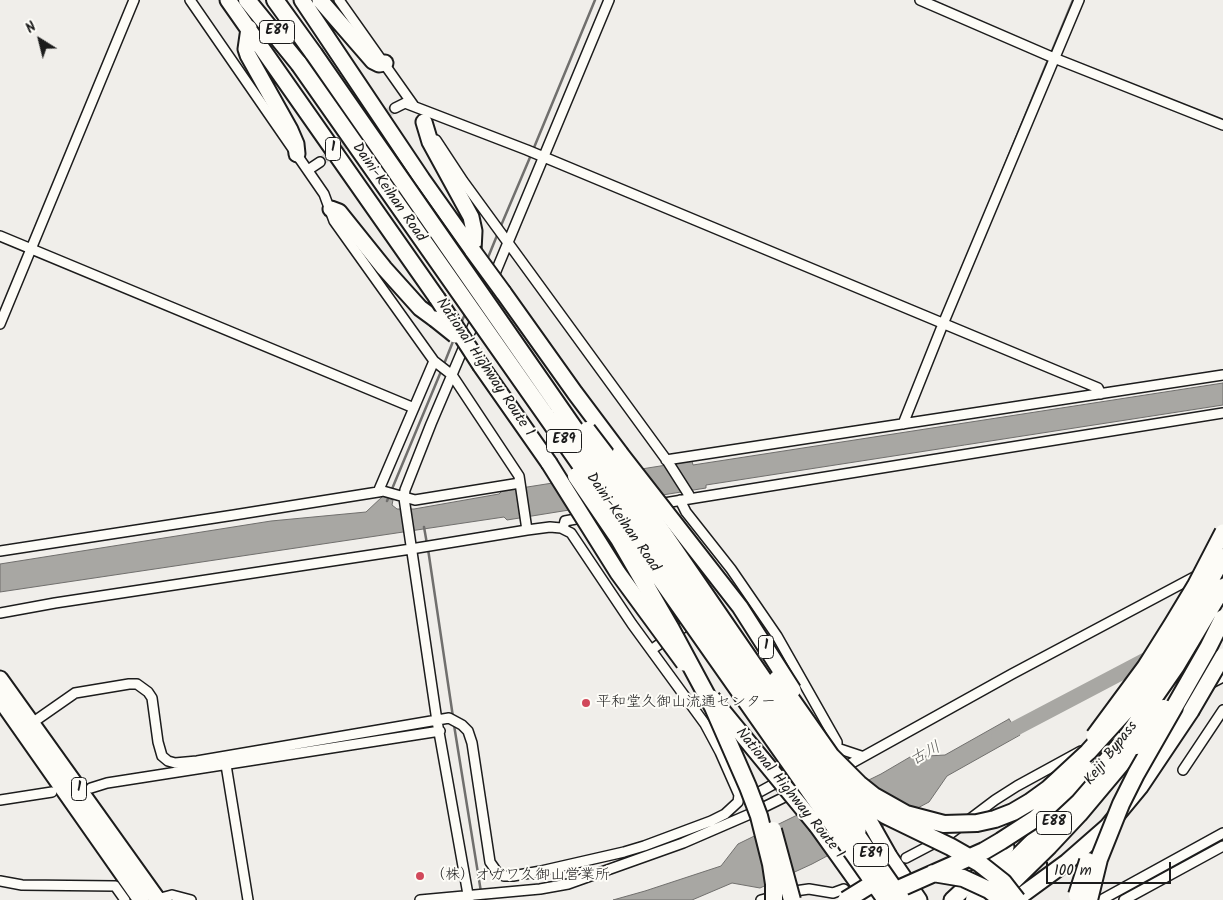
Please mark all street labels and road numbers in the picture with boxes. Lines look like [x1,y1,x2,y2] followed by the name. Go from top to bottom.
[260,21,294,44] road number: E89
[326,138,340,160] road number: 1
[347,140,429,246] street label: Daini-Keihan Road
[431,295,537,441] street label: National Highway Route 1
[546,430,582,452] road number: E89
[581,470,663,576] street label: Daini-Keihan Road
[758,636,774,659] road number: 1
[1081,718,1143,790] street label: Keiji Bypass
[731,725,847,863] street label: National Highway Route 1
[72,778,86,801] road number: 1
[1036,811,1072,834] road number: E88
[854,844,888,866] road number: E89

